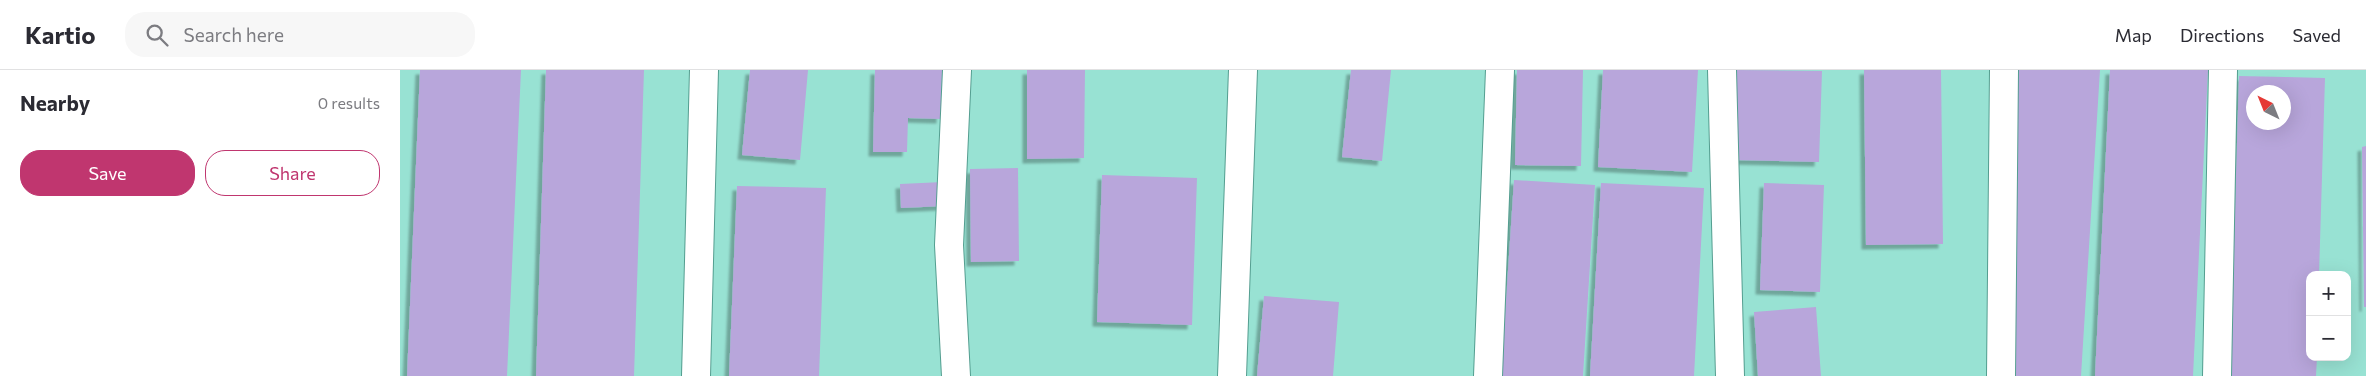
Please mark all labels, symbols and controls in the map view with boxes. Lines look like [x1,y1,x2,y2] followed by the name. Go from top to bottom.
[125,12,475,57] search box
[25,20,95,49] text: Kartio
[143,21,171,49] icon: search
[183,23,284,46] text: Search here
[2115,24,2152,46] text: Map
[2180,24,2264,46] text: Directions
[2292,24,2341,46] text: Saved
[2246,85,2291,130] north arrow
[20,90,90,115] text: Nearby
[318,93,380,112] text: 0 results
[20,150,195,196] button: Save
[205,150,380,196] button: Share
[2306,271,2351,361] map controls
[2306,271,2351,316] button: +
[2306,316,2351,361] button: −

